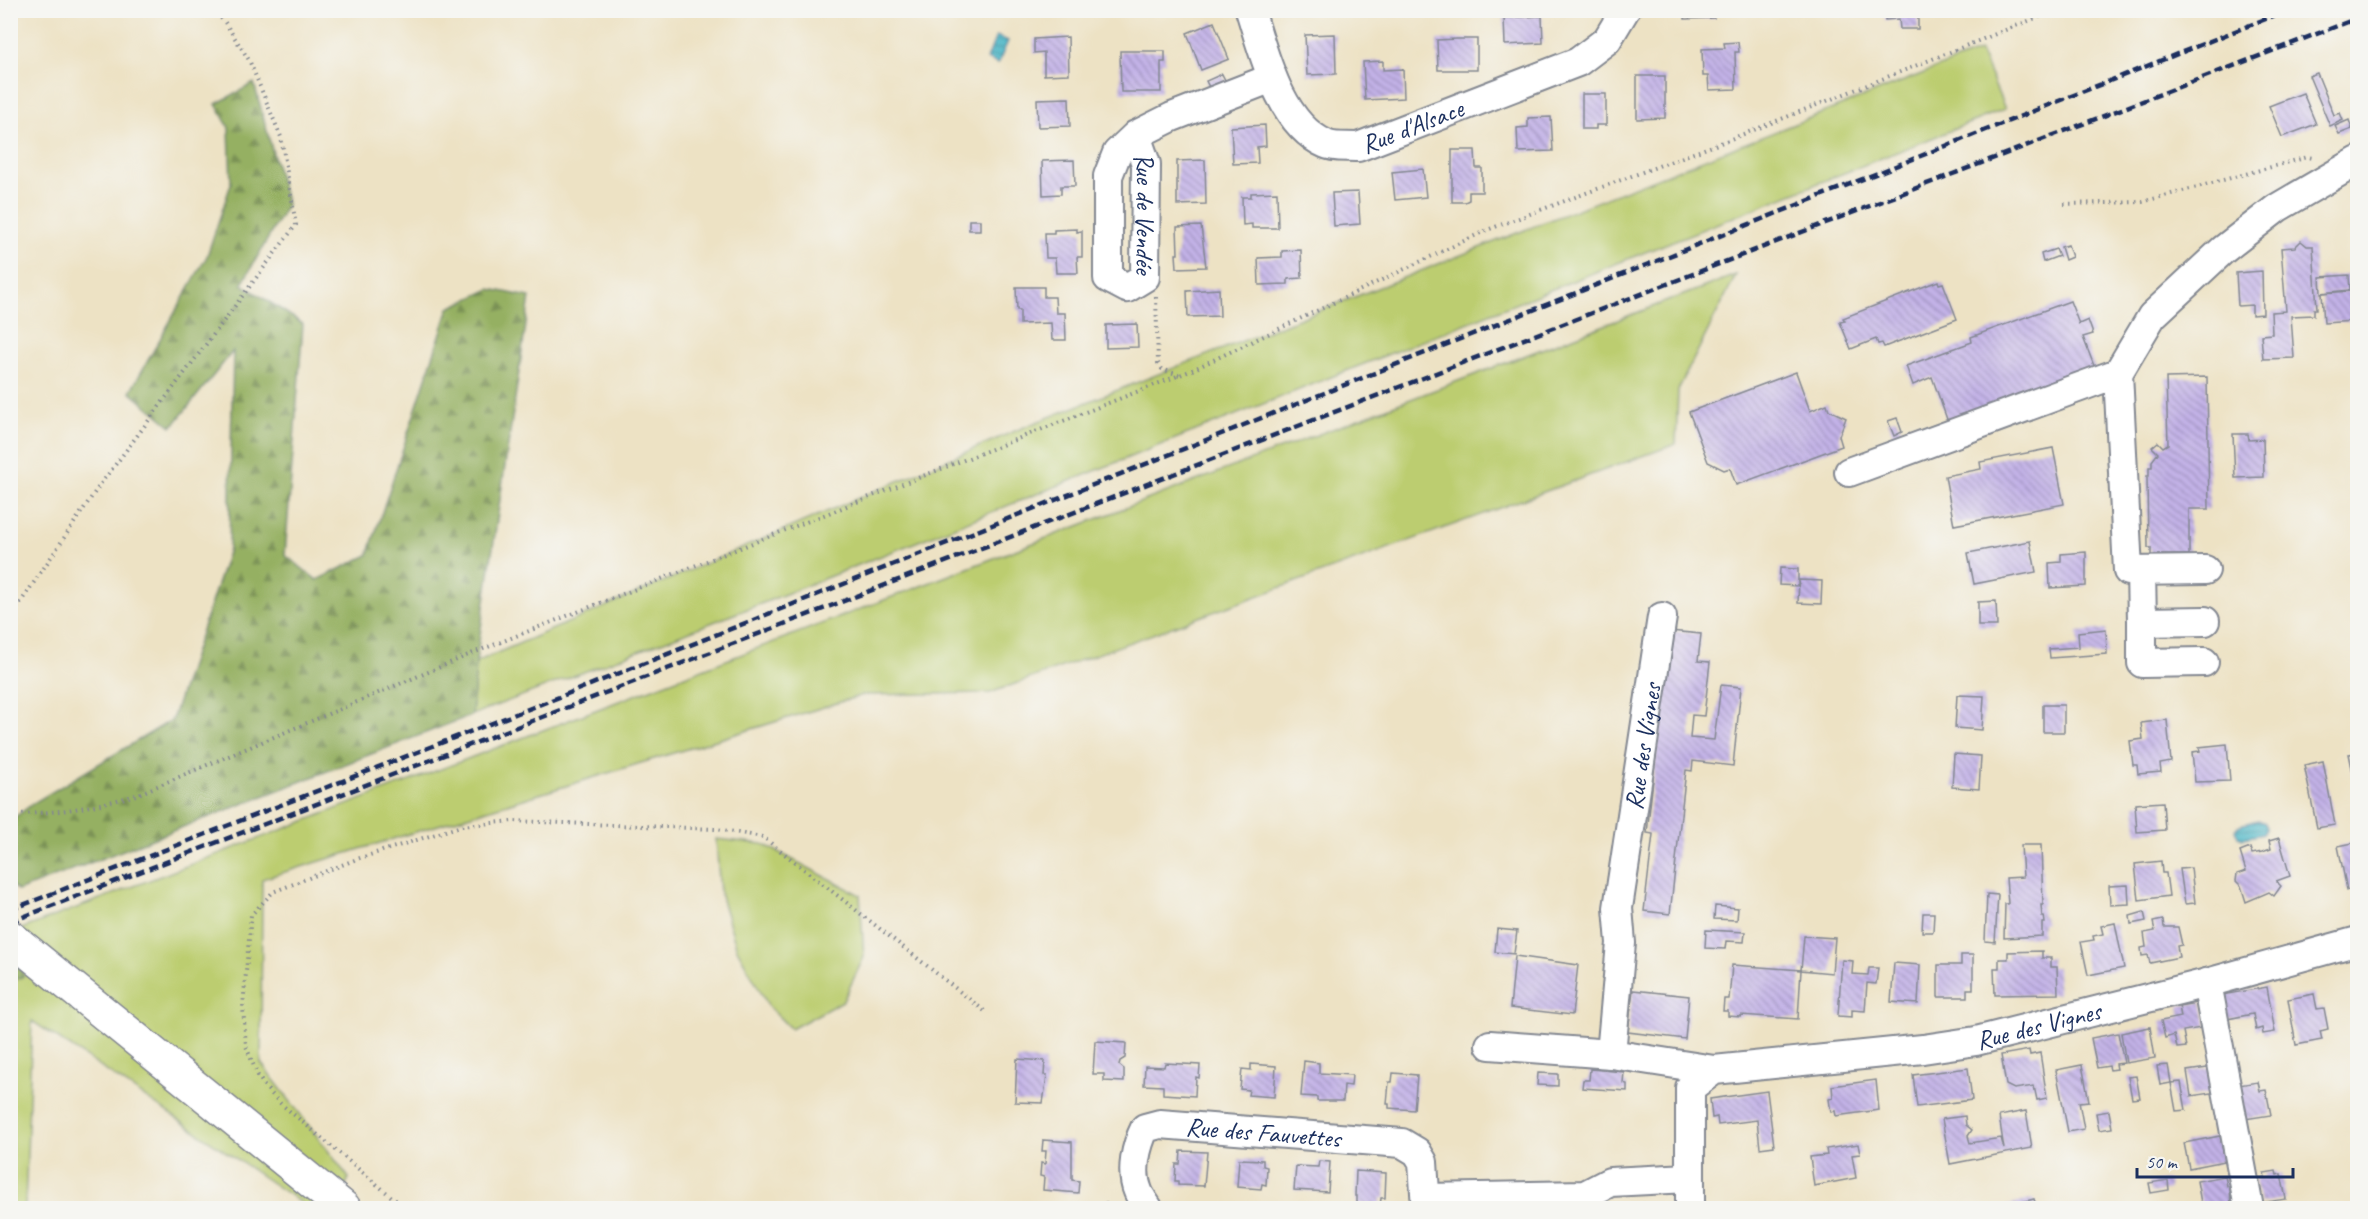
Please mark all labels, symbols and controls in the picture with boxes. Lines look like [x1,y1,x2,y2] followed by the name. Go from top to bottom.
[1356,91,1469,161] street label: Rue d'Alsace
[1127,148,1163,277] street label: Rue de Vendée
[1617,679,1669,812] street label: Rue des Vignes
[1973,993,2106,1057] street label: Rue des Vignes
[1185,1110,1344,1155] street label: Rue des Fauvettes
[2137,1141,2293,1179] scale bar
[2146,1151,2179,1173] text: 50 m

